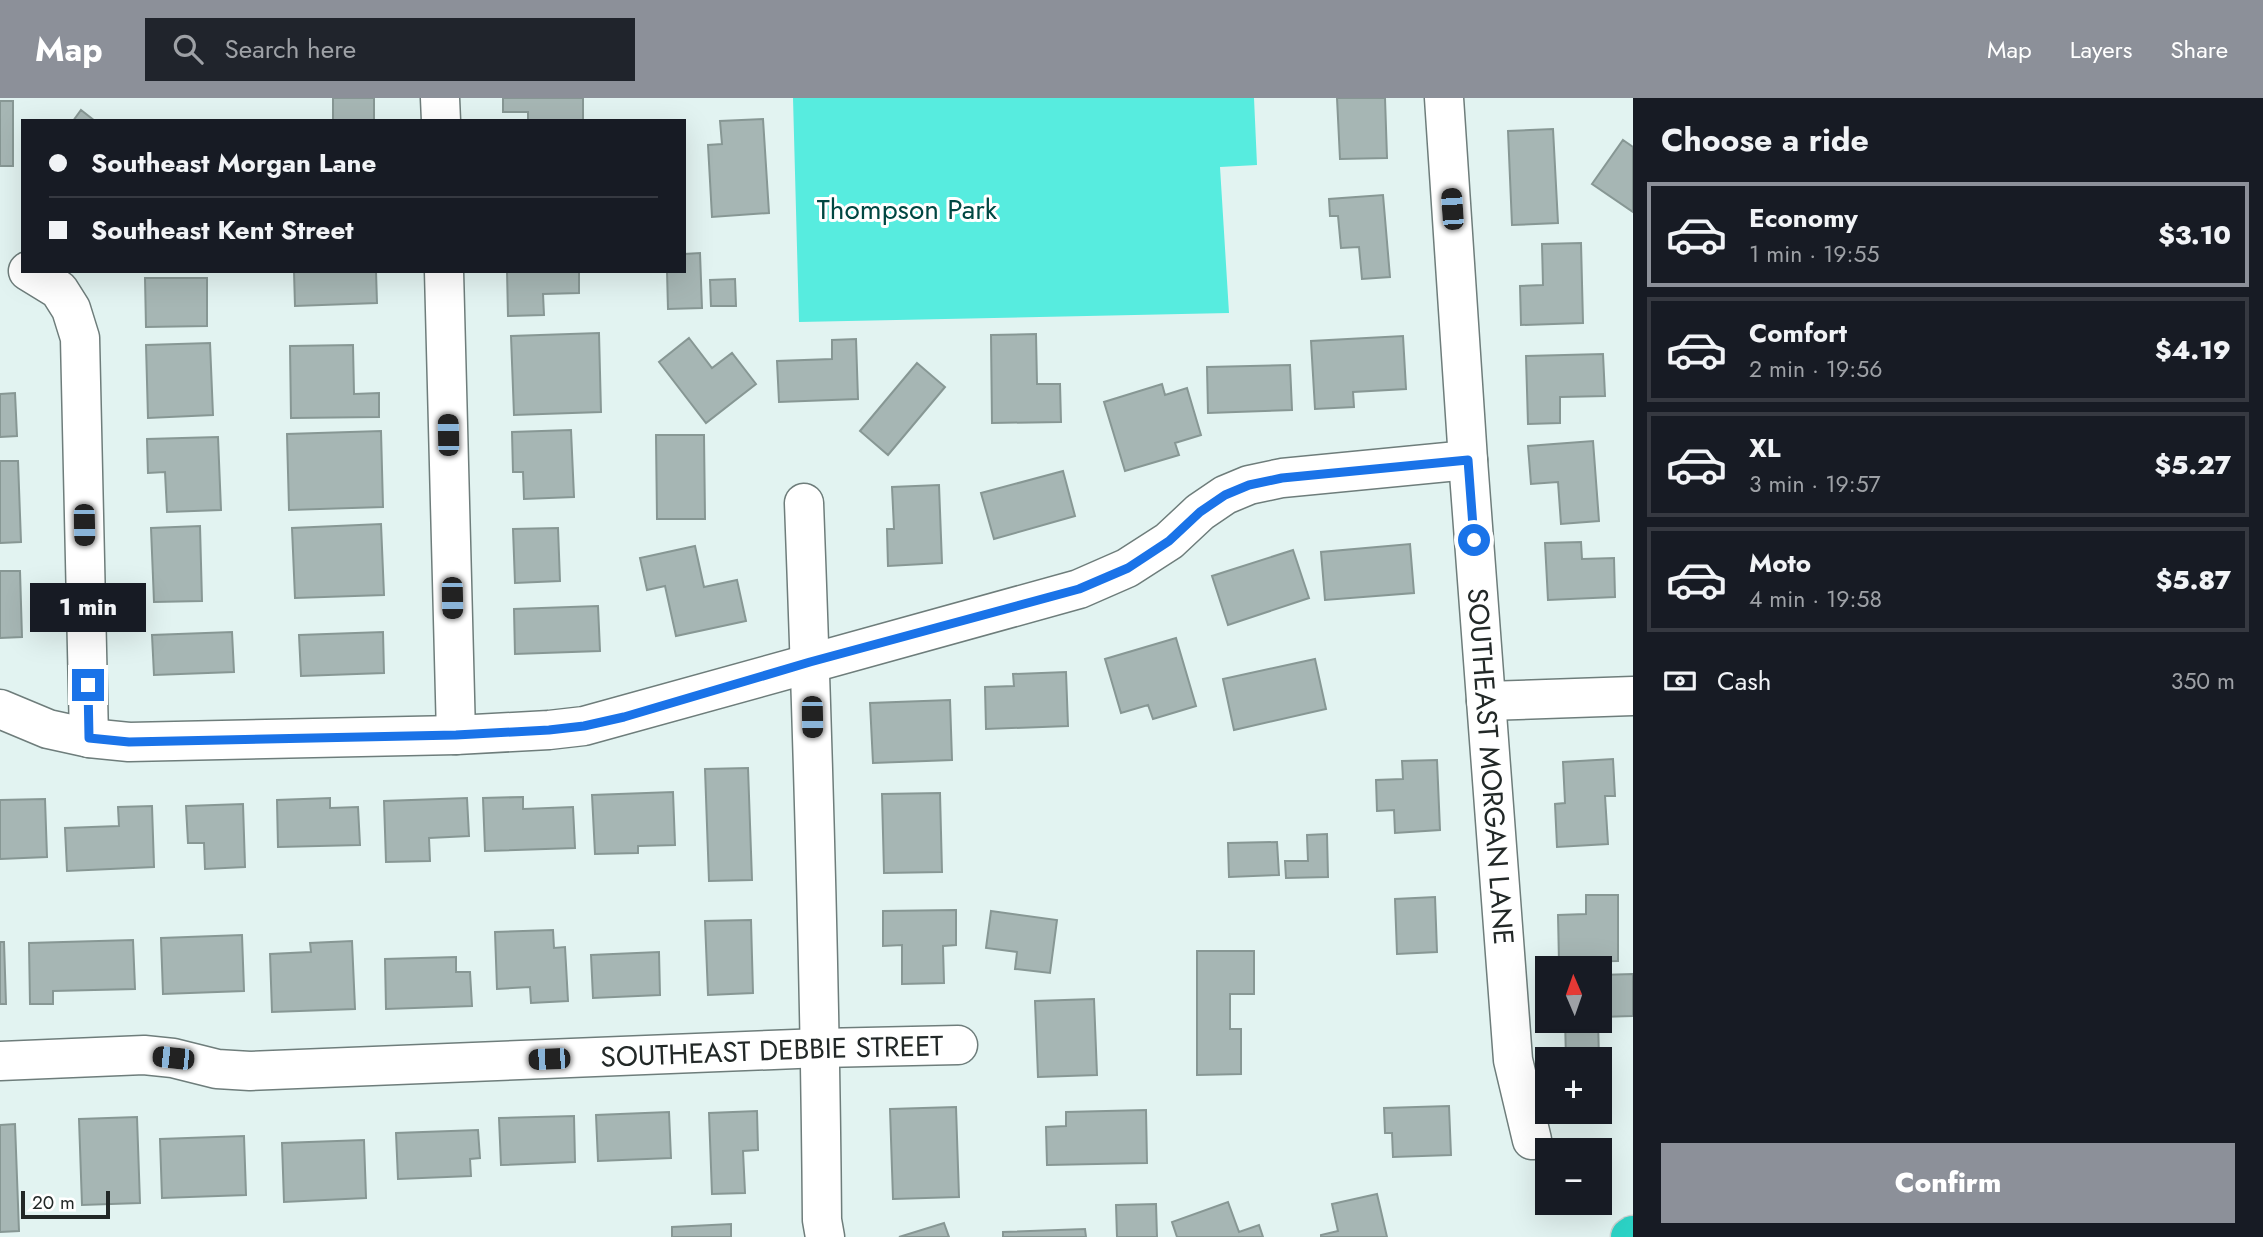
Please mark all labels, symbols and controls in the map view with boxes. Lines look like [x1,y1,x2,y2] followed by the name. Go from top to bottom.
[145,18,635,81] search box
[35,26,103,73] text: Map
[169,30,207,68] icon: search
[225,30,356,68] text: Search here
[1987,32,2032,67] text: Map
[2070,32,2132,67] text: Layers
[2170,32,2228,67] text: Share
[1661,117,1869,163] text: Choose a ride
[91,144,376,182] text: Southeast Morgan Lane
[1441,187,1464,231] car
[817,189,998,230] park label: Thompson Park
[1749,199,1858,237] text: Economy
[1665,203,1728,266] icon: car
[91,211,354,249] text: Southeast Kent Street
[2158,216,2231,254] text: $3.10
[1749,237,1879,271] text: 1 min · 19:55
[1749,314,1847,352] text: Comfort
[1665,318,1728,381] icon: car
[2155,331,2231,369] text: $4.19
[1749,352,1882,386] text: 2 min · 19:56
[438,414,459,456] car
[1749,429,1781,467] text: XL
[1665,433,1728,496] icon: car
[2155,446,2231,484] text: $5.27
[1749,467,1881,501] text: 3 min · 19:57
[74,504,95,546] car
[1458,524,1490,556] route start
[1749,544,1811,582] text: Moto
[1665,548,1728,611] icon: car
[2156,561,2231,599] text: $5.87
[442,577,463,619] car
[1749,582,1882,616] text: 4 min · 19:58
[30,584,146,632] callout: 1 min
[1457,586,1524,946] street label: SOUTHEAST MORGAN LANE
[59,590,117,624] text: 1 min
[1661,662,1699,700] icon: cash
[1717,662,1771,700] text: Cash
[2171,664,2235,698] text: 350 m
[72,669,104,701] route end
[802,696,823,738] car
[1535,956,1612,1032] north arrow
[1535,956,1612,1215] map controls
[600,1025,944,1078] street label: SOUTHEAST DEBBIE STREET
[152,1045,195,1071] car
[1535,1047,1612,1124] button: +
[528,1048,571,1070] car
[1535,1138,1612,1215] button: −
[1661,1143,2235,1223] button: Confirm
[21,1188,110,1220] scale bar
[32,1189,75,1216] text: 20 m

